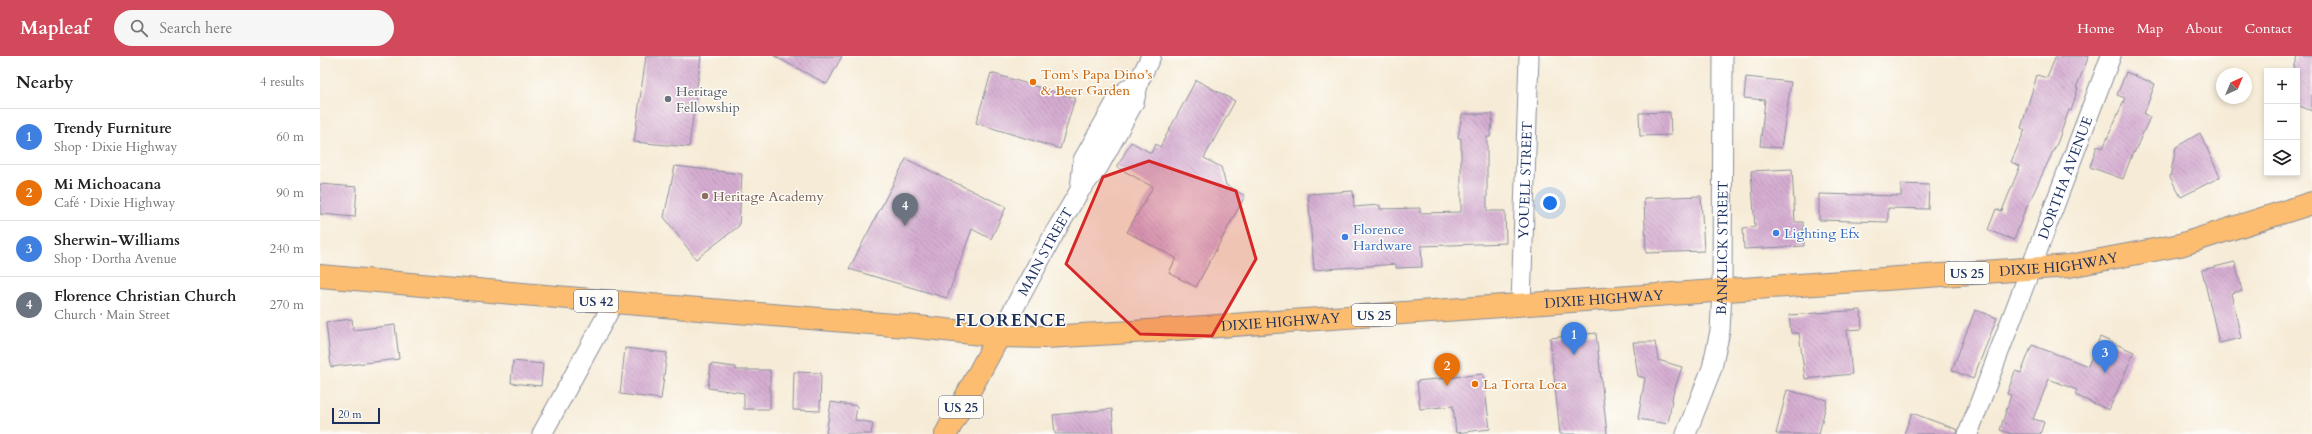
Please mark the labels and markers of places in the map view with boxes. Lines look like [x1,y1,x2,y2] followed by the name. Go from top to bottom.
[1041,65,1153,100] place label: Tom’s Papa Dino’s & Beer Garden
[1028,77,1038,87] marker: Tom’s Papa Dino’s & Beer Garden
[676,82,740,117] place label: Heritage Fellowship
[663,94,673,104] marker: Heritage Fellowship
[713,187,825,206] place label: Heritage Academy
[700,191,710,201] marker: Heritage Academy
[892,193,918,226] pin: 4
[1353,220,1412,255] place label: Florence Hardware
[1784,224,1860,243] place label: Lighting Efx
[1771,228,1781,238] marker: Lighting Efx
[1340,232,1350,242] marker: Florence Hardware
[1561,322,1587,355] pin: 1
[2092,340,2118,373] pin: 3
[1434,353,1460,386] pin: 2
[1483,375,1567,394] place label: La Torta Loca
[1470,379,1480,389] marker: La Torta Loca

